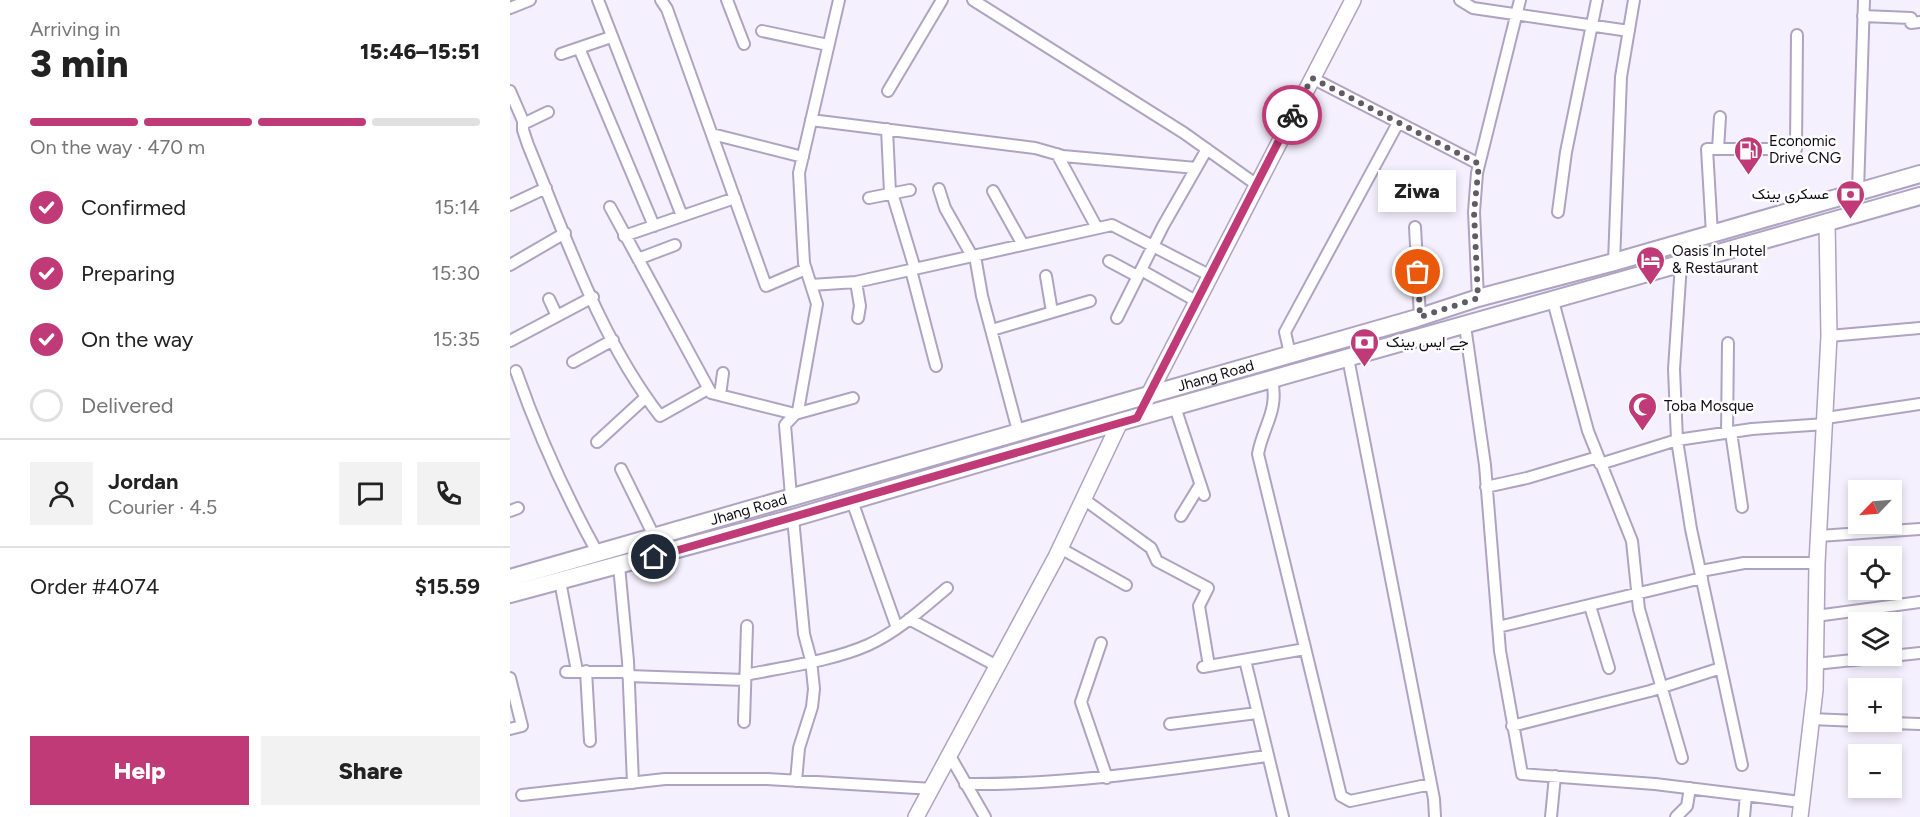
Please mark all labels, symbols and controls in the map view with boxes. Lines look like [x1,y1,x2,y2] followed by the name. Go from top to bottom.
[30,17,120,41] text: Arriving in
[360,38,480,65] text: 15:46–15:51
[30,40,128,87] text: 3 min
[1262,85,1322,145] courier
[1276,99,1309,132] icon: bike
[1769,132,1841,167] place label: Economic Drive CNG
[1732,134,1764,176] fuel station icon: Economic Drive CNG
[30,135,205,159] text: On the way · 470 m
[1379,170,1457,212] callout: Ziwa
[1834,178,1866,220] bank icon: عسکری بینک
[1394,179,1440,203] text: Ziwa
[1752,185,1829,204] place label: عسکری بینک
[30,191,63,224] icon: check
[81,194,186,221] text: Confirmed
[435,195,480,219] text: 15:14
[1672,242,1766,277] place label: Oasis In Hotel & Restaurant
[1635,244,1667,286] hotel icon: Oasis In Hotel & Restaurant
[1392,246,1443,297] pin
[1401,255,1434,288] icon: bag
[30,257,63,290] icon: check
[81,260,175,287] text: Preparing
[431,261,480,285] text: 15:30
[30,323,63,356] icon: check
[81,326,193,353] text: On the way
[1349,326,1381,368] bank icon: جے ایس بینک
[433,327,480,351] text: 15:35
[1386,333,1468,352] place label: جے ایس بینک
[1175,356,1256,395] street label: Jhang Road
[1627,390,1659,432] mosque icon: Toba Mosque
[81,392,174,419] text: Delivered
[1664,397,1754,415] place label: Toba Mosque
[30,462,93,525] button: person
[339,462,402,525] button: chat
[417,462,480,525] button: phone
[108,468,179,495] text: Jordan
[1848,480,1902,534] north arrow
[1848,480,1902,798] map controls
[708,490,789,529] street label: Jhang Road
[108,495,217,519] text: Courier · 4.5
[628,531,679,582] pin
[637,540,670,573] icon: home
[1848,546,1902,600] button: locate
[30,573,159,600] text: Order #4074
[415,573,480,600] text: $15.59
[1848,612,1902,666] button: layers
[1848,678,1902,732] button: +
[30,736,249,805] button: Help
[261,736,480,805] button: Share
[1848,744,1902,798] button: −

